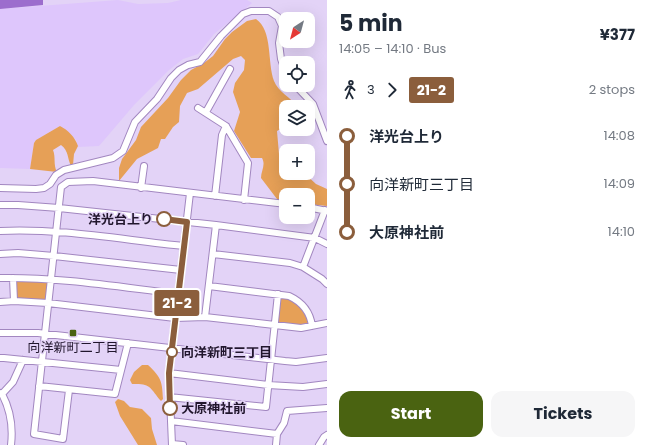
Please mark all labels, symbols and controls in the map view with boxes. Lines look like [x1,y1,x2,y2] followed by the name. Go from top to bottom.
[339,8,403,39] text: 5 min
[279,12,315,48] north arrow
[279,12,315,224] map controls
[600,24,635,45] text: ¥377
[339,39,446,58] text: 14:05 – 14:10 · Bus
[279,56,315,92] button: locate
[339,79,361,101] icon: walk
[381,79,403,101] icon: forward
[367,80,375,99] text: 3
[417,80,446,100] text: 21-2
[589,80,635,99] text: 2 stops
[279,100,315,136] button: layers
[369,126,444,147] text: 洋光台上り
[604,126,635,145] text: 14:08
[279,144,315,180] button: +
[369,174,474,195] text: 向洋新町三丁目
[604,174,635,193] text: 14:09
[279,188,315,224] button: −
[88,210,153,229] place label: 洋光台上り
[156,211,172,227] marker: 洋光台上り
[369,222,444,243] text: 大原神社前
[608,222,635,241] text: 14:10
[149,290,205,316] line badge: 21-2
[162,293,192,313] text: 21-2
[68,328,78,338] marker: 向洋新町二丁目
[27,338,119,357] place label: 向洋新町二丁目
[181,343,272,362] place label: 向洋新町三丁目
[166,346,178,358] marker: 向洋新町三丁目
[339,391,483,437] button: Start
[491,391,635,437] button: Tickets
[181,399,246,418] place label: 大原神社前
[162,400,178,416] marker: 大原神社前

